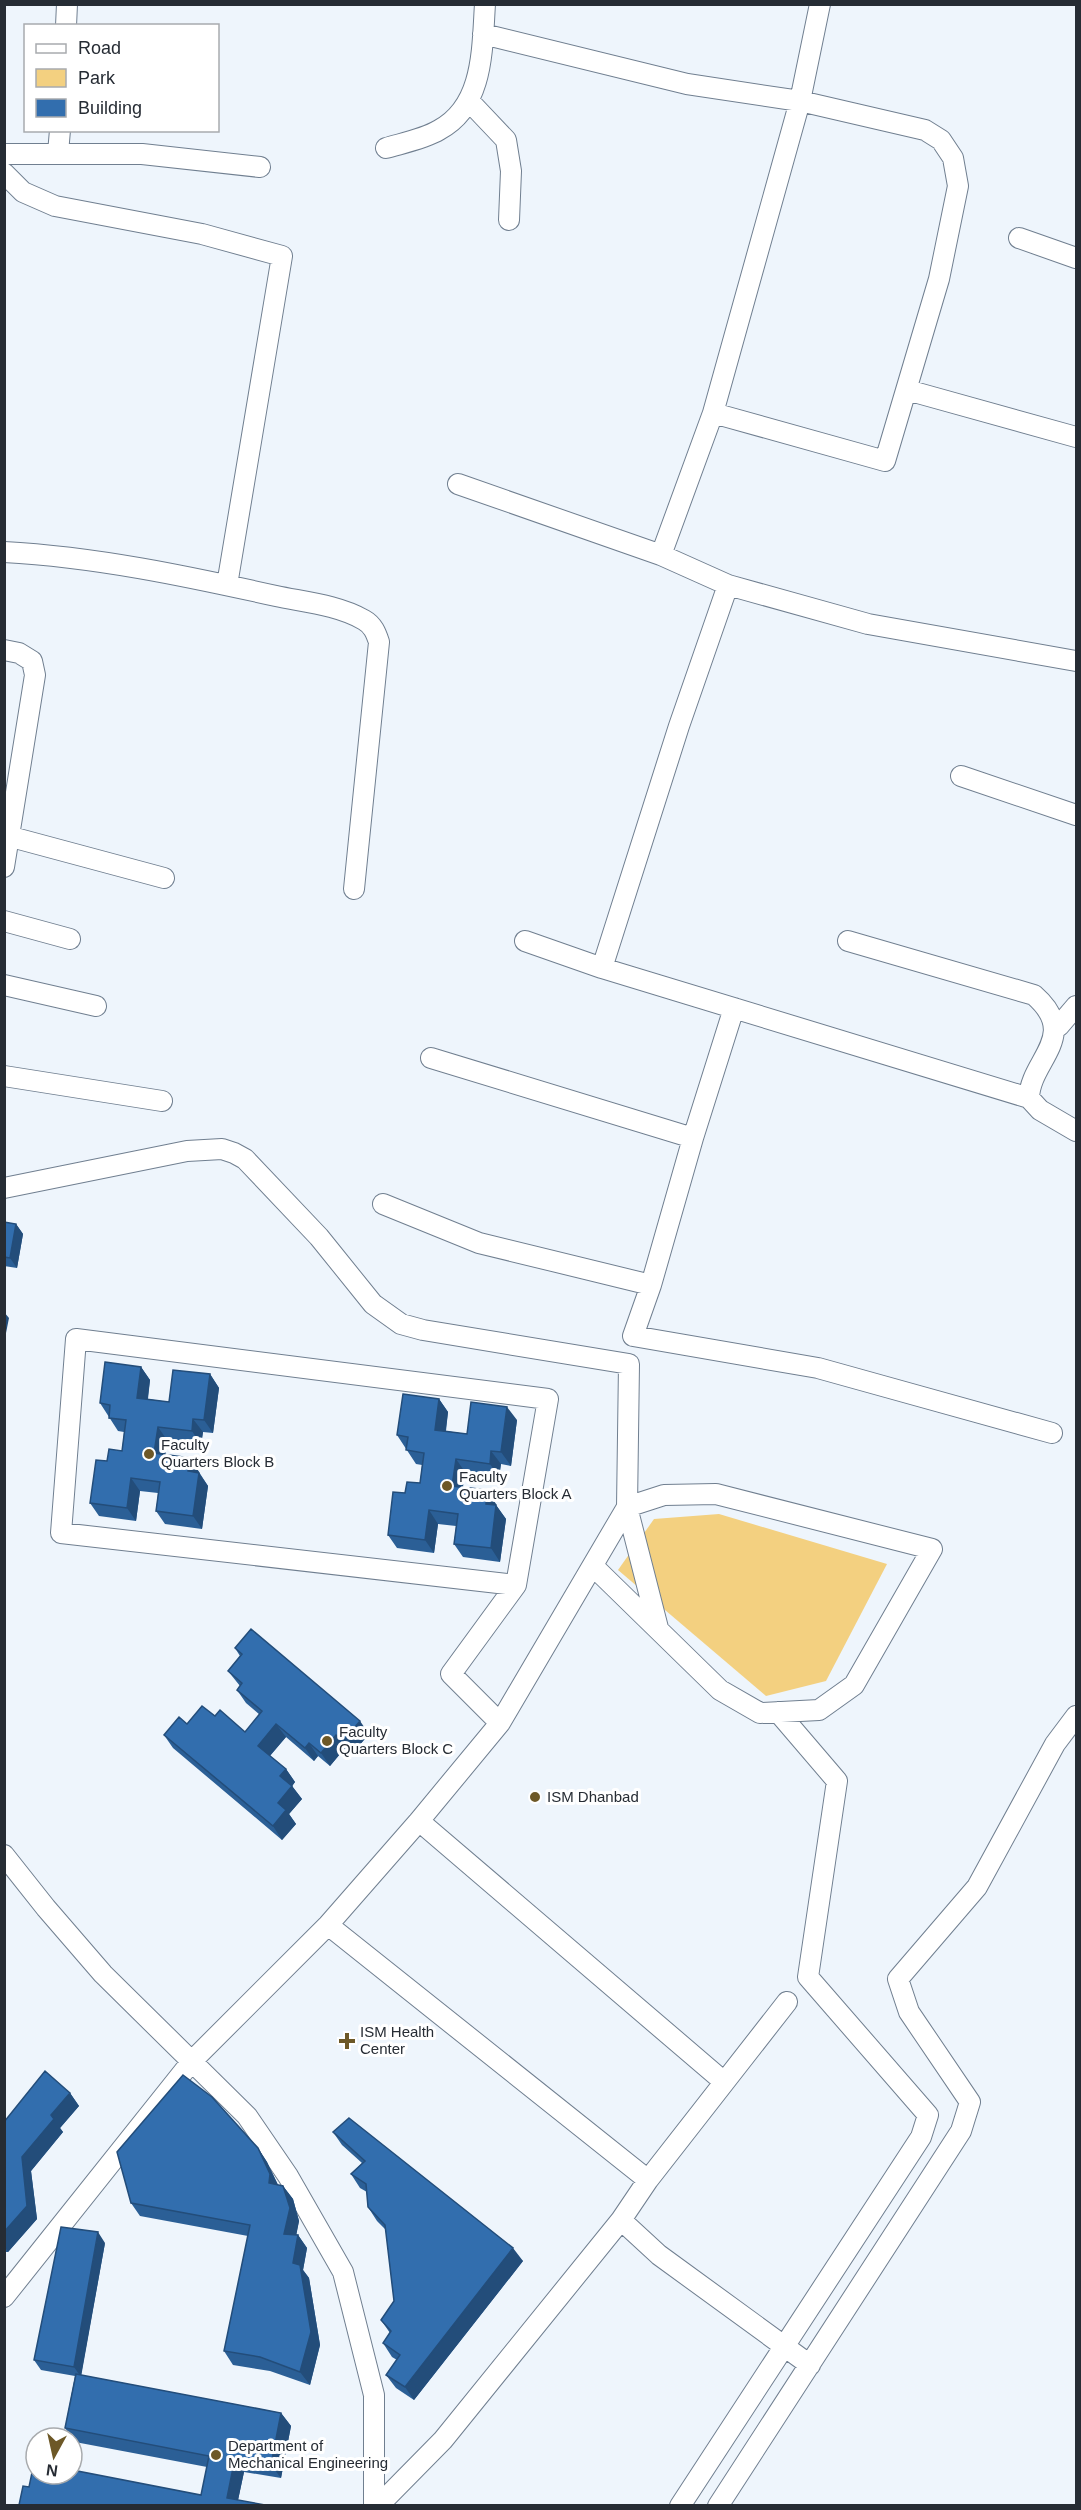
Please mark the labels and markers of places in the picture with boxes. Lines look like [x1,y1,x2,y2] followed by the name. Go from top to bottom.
[161,1436,274,1470] place label: Faculty Quarters Block B
[142,1447,156,1461] marker: Faculty Quarters Block B
[459,1468,572,1502] place label: Faculty Quarters Block A
[440,1479,454,1493] marker: Faculty Quarters Block A
[339,1723,453,1757] place label: Faculty Quarters Block C
[320,1734,334,1748] marker: Faculty Quarters Block C
[547,1788,639,1805] place label: ISM Dhanbad
[528,1790,542,1804] marker: ISM Dhanbad
[360,2023,434,2057] place label: ISM Health Center
[338,2032,356,2050] marker: ISM Health Center
[228,2437,388,2471] place label: Department of Mechanical Engineering
[209,2448,223,2462] marker: Department of Mechanical Engineering

